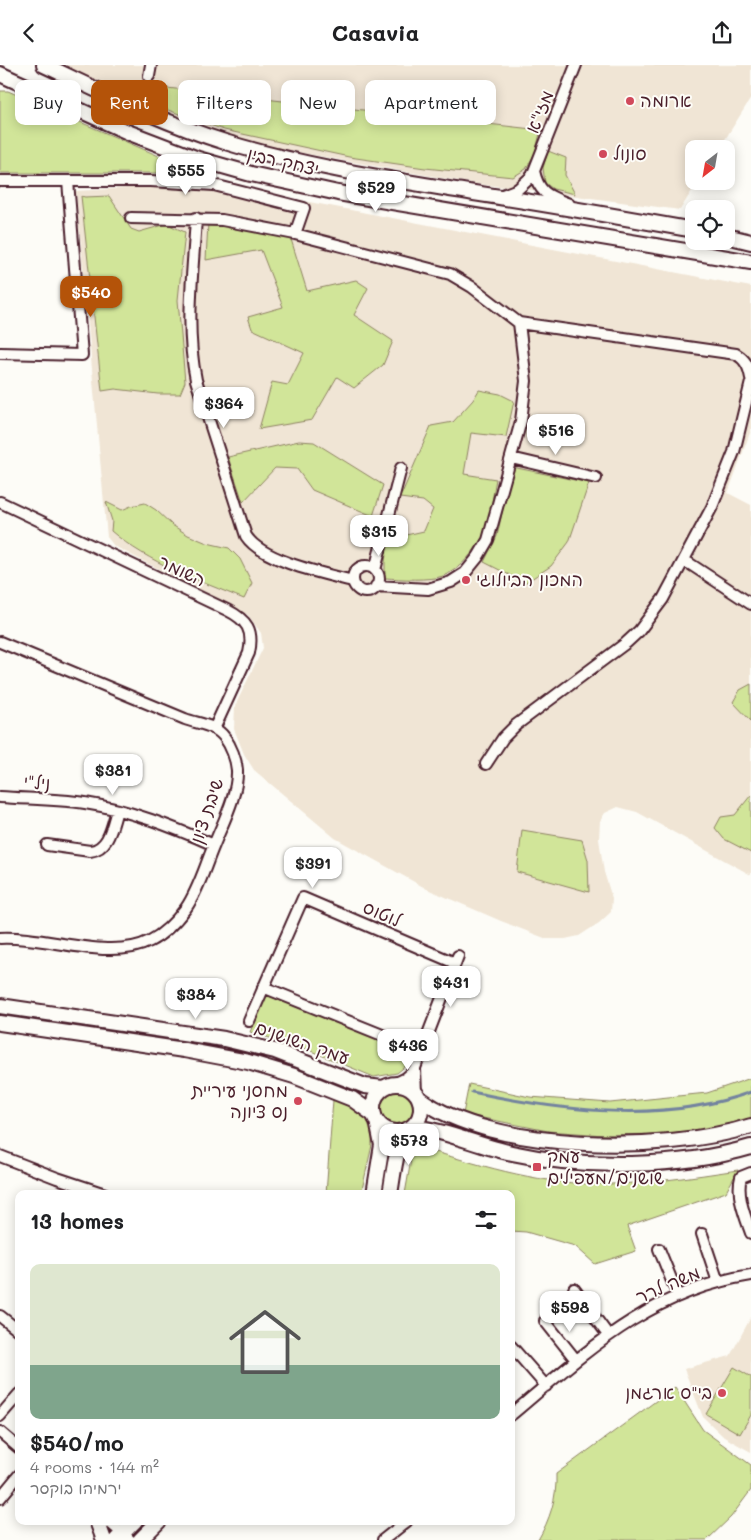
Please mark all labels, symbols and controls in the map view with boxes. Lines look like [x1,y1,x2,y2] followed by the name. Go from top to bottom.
[332,18,419,47] text: Casavia
[15,19,43,47] icon: back
[708,19,736,47] icon: share
[15,80,81,125] chip: Buy
[91,80,168,125] chip: Rent
[178,80,271,125] chip: Filters
[281,80,355,125] chip: New
[365,80,496,125] chip: Apartment
[520,87,558,137] street label: מזי"א
[640,88,692,112] place label: ארומה
[624,95,636,107] marker: ארומה
[685,140,735,190] north arrow
[685,140,735,250] map controls
[245,141,322,181] street label: יצחק רבין
[613,141,647,165] place label: סונול
[597,148,609,160] marker: סונול
[156,153,216,196] pin: $555
[167,159,205,180] text: $555
[346,171,406,213] pin: $529
[357,176,395,197] text: $529
[685,200,735,250] button: locate
[61,275,121,318] pin: $540
[71,281,111,302] text: $540
[194,387,254,429] pin: $364
[204,392,244,413] text: $364
[526,413,586,456] pin: $516
[538,419,574,440] text: $516
[349,515,409,557] pin: $315
[361,520,397,541] text: $315
[155,549,210,591] street label: השומר
[476,567,583,591] place label: המכון הביולוגי
[460,574,472,586] marker: המכון הביולוגי
[83,753,143,796] pin: $381
[95,759,131,780] text: $381
[23,769,51,795] street label: ניל"י
[184,775,228,847] street label: שיבת ציון
[283,847,343,889] pin: $391
[295,852,331,873] text: $391
[360,894,406,932] street label: לוטוס
[421,965,481,1008] pin: $431
[433,971,469,992] text: $431
[166,977,226,1020] pin: $384
[176,983,216,1004] text: $384
[252,1015,353,1069] street label: עמק השושנים
[378,1029,438,1071] pin: $436
[388,1034,428,1055] text: $436
[190,1078,288,1123] place label: מחסני עיריית נס ציונה
[292,1095,304,1107] marker: מחסני עיריית נס ציונה
[379,1123,439,1166] pin: $573
[390,1129,428,1150] text: $573
[547,1144,665,1189] place label: עמק שושנים/מעפילים
[531,1161,543,1173] marker: עמק שושנים/מעפילים
[472,1206,500,1234] icon: filters
[30,1207,124,1234] text: 13 homes
[632,1260,703,1308] street label: משה לרר
[540,1291,600,1333] pin: $598
[551,1296,589,1317] text: $598
[220,1297,310,1387] icon: home
[625,1380,712,1404] place label: בי"ס ארגמן
[716,1387,728,1399] marker: בי"ס ארגמן
[30,1429,124,1456] text: $540/mo
[30,1456,159,1477] text: 4 rooms · 144 m²
[30,1477,121,1498] text: ירמיהו בוקסר

